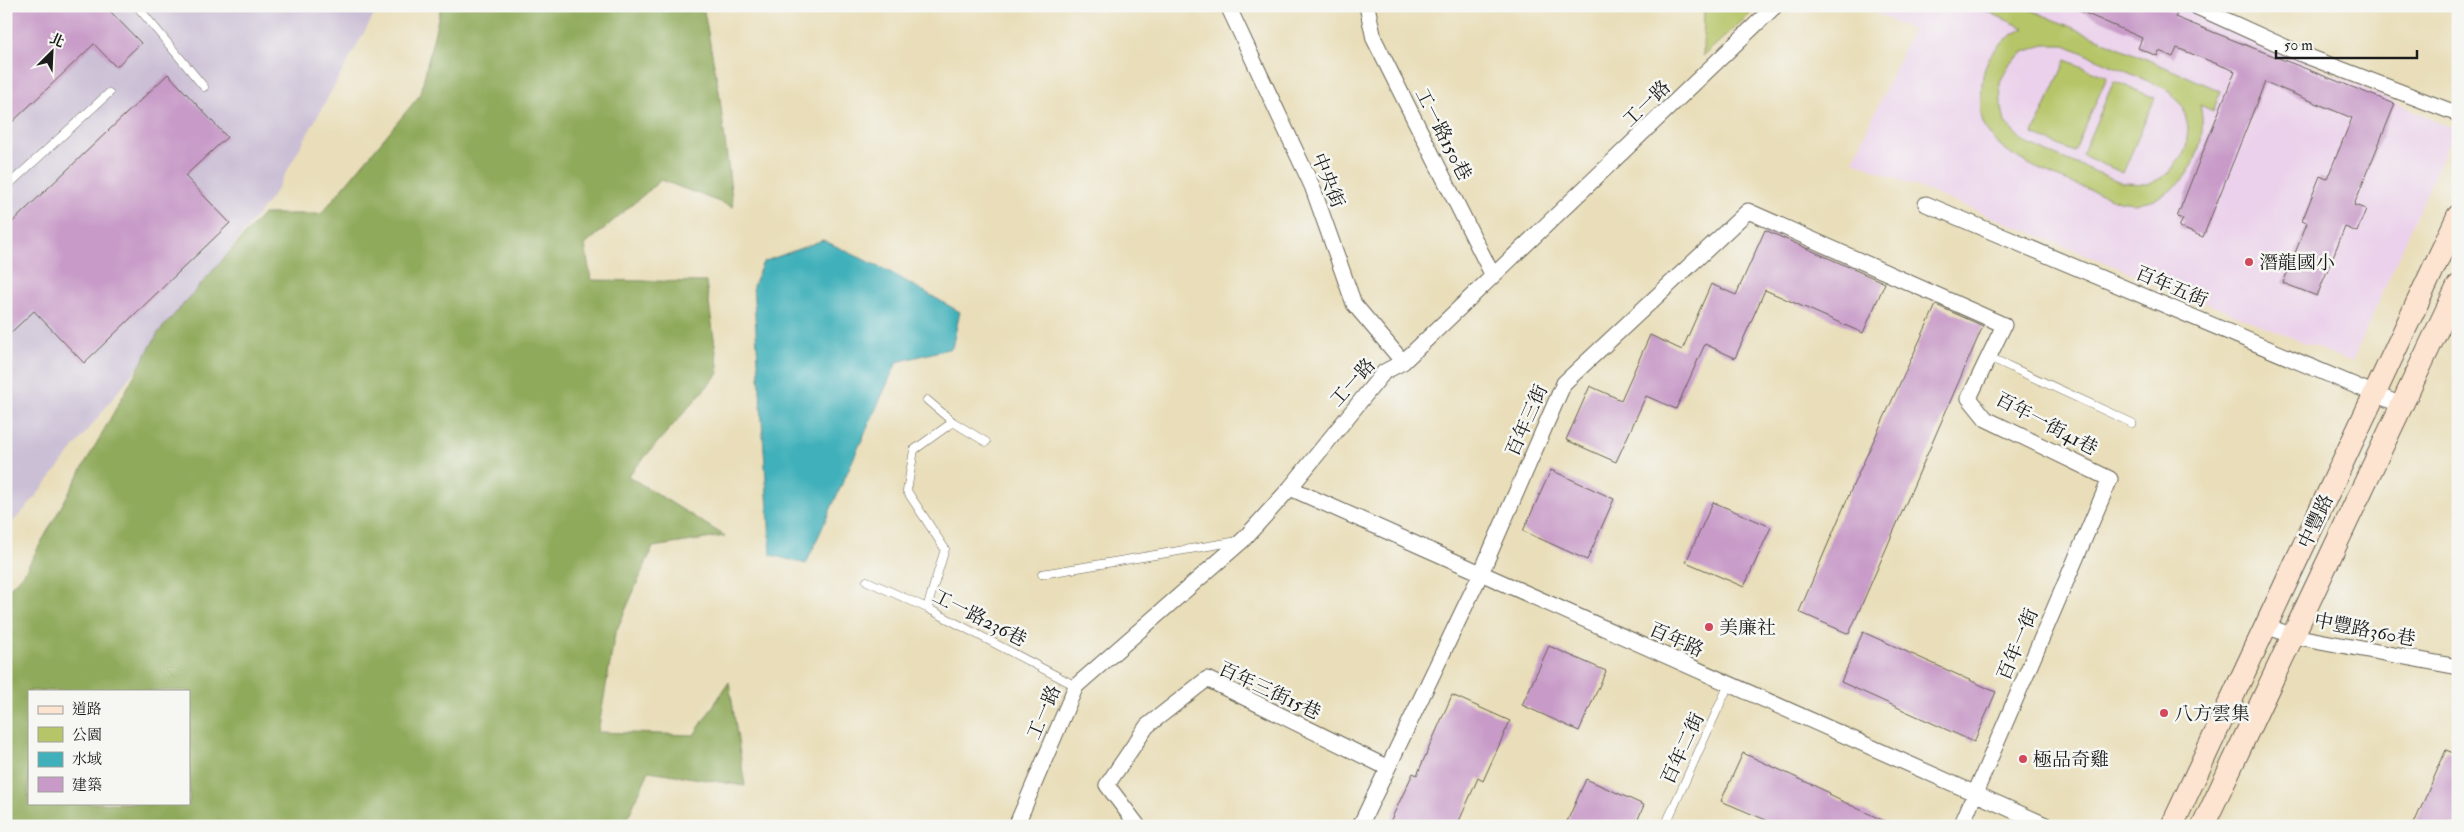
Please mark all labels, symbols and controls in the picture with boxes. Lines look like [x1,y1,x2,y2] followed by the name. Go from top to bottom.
[28,28,78,78] north arrow
[2276,28,2418,60] scale bar
[47,30,67,51] text: 北
[2284,36,2313,55] text: 50 m
[1618,75,1676,132] street label: 工一路
[1410,84,1477,185] street label: 工一路150巷
[1306,149,1350,211] street label: 中央街
[2259,251,2335,275] place label: 潛龍國小
[2243,256,2255,268] marker: 潛龍國小
[2132,261,2211,313] street label: 百年五街
[1325,353,1381,412] street label: 工一路
[1500,381,1553,460] street label: 百年三街
[1991,387,2102,461] street label: 百年一街41巷
[2293,491,2339,552] street label: 中豐路
[928,584,1031,652] street label: 工一路236巷
[1992,605,2044,684] street label: 百年一街
[2312,608,2417,652] street label: 中豐路360巷
[1719,616,1776,640] place label: 美廉社
[1646,617,1708,662] street label: 百年路
[1703,621,1715,633] marker: 美廉社
[1215,657,1325,725] street label: 百年三街15巷
[1022,681,1066,743] street label: 工一路
[28,690,190,804] legend
[72,700,102,719] text: 道路
[2174,702,2250,726] place label: 八方雲集
[2158,707,2170,719] marker: 八方雲集
[1656,709,1710,788] street label: 百年二街
[72,726,102,745] text: 公園
[2033,748,2109,772] place label: 極品奇雞
[72,750,102,769] text: 水域
[2017,753,2029,765] marker: 極品奇雞
[72,776,102,795] text: 建築

